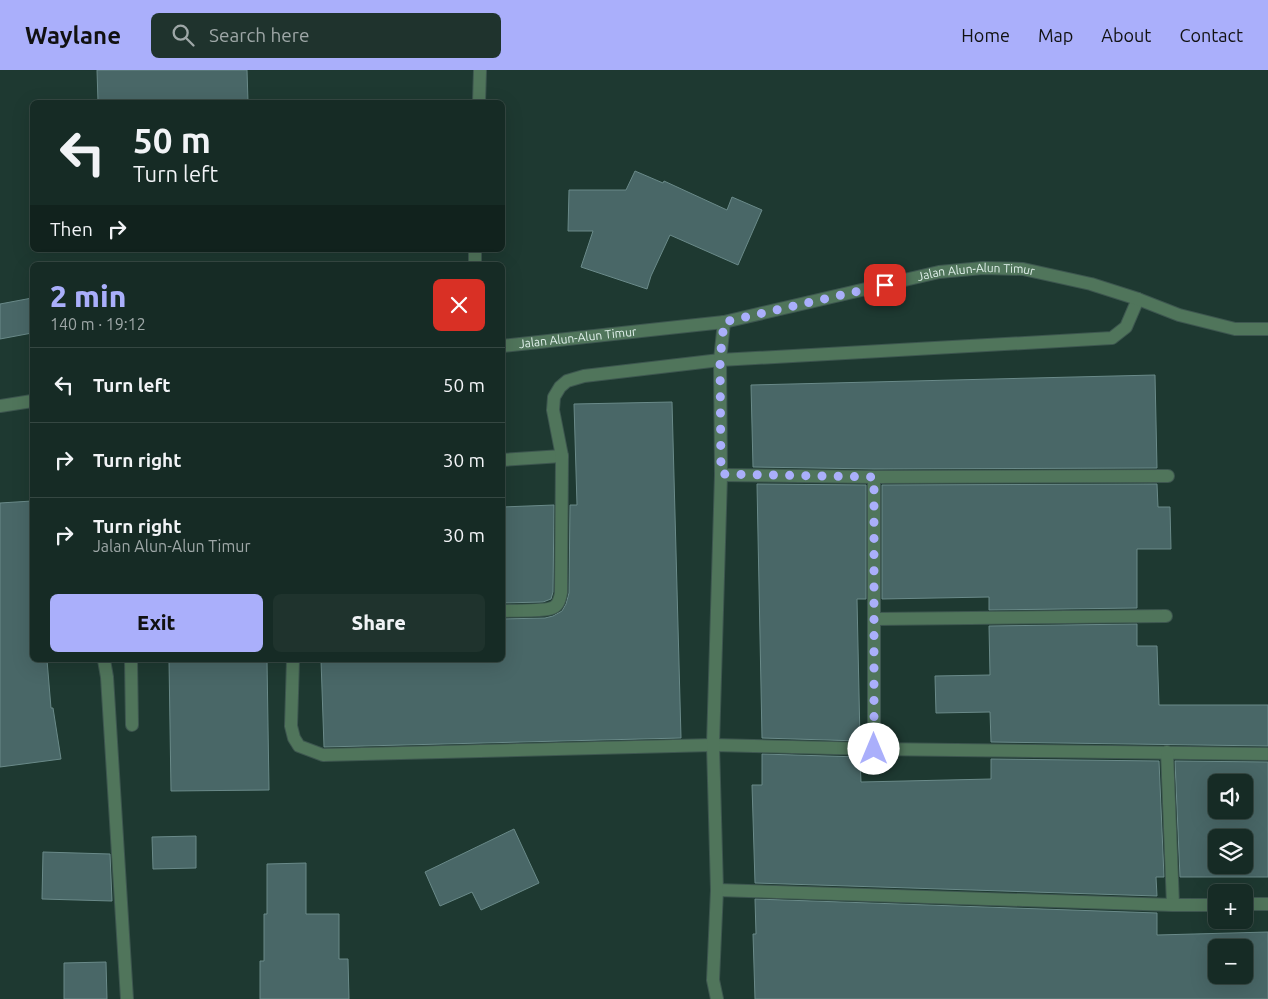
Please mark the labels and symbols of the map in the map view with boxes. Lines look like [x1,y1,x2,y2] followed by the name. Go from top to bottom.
[916,261,1037,283] street label: Jalan Alun-Alun Timur
[864,264,906,306] pin
[518,324,637,350] street label: Jalan Alun-Alun Timur
[847,722,899,774] position arrow

